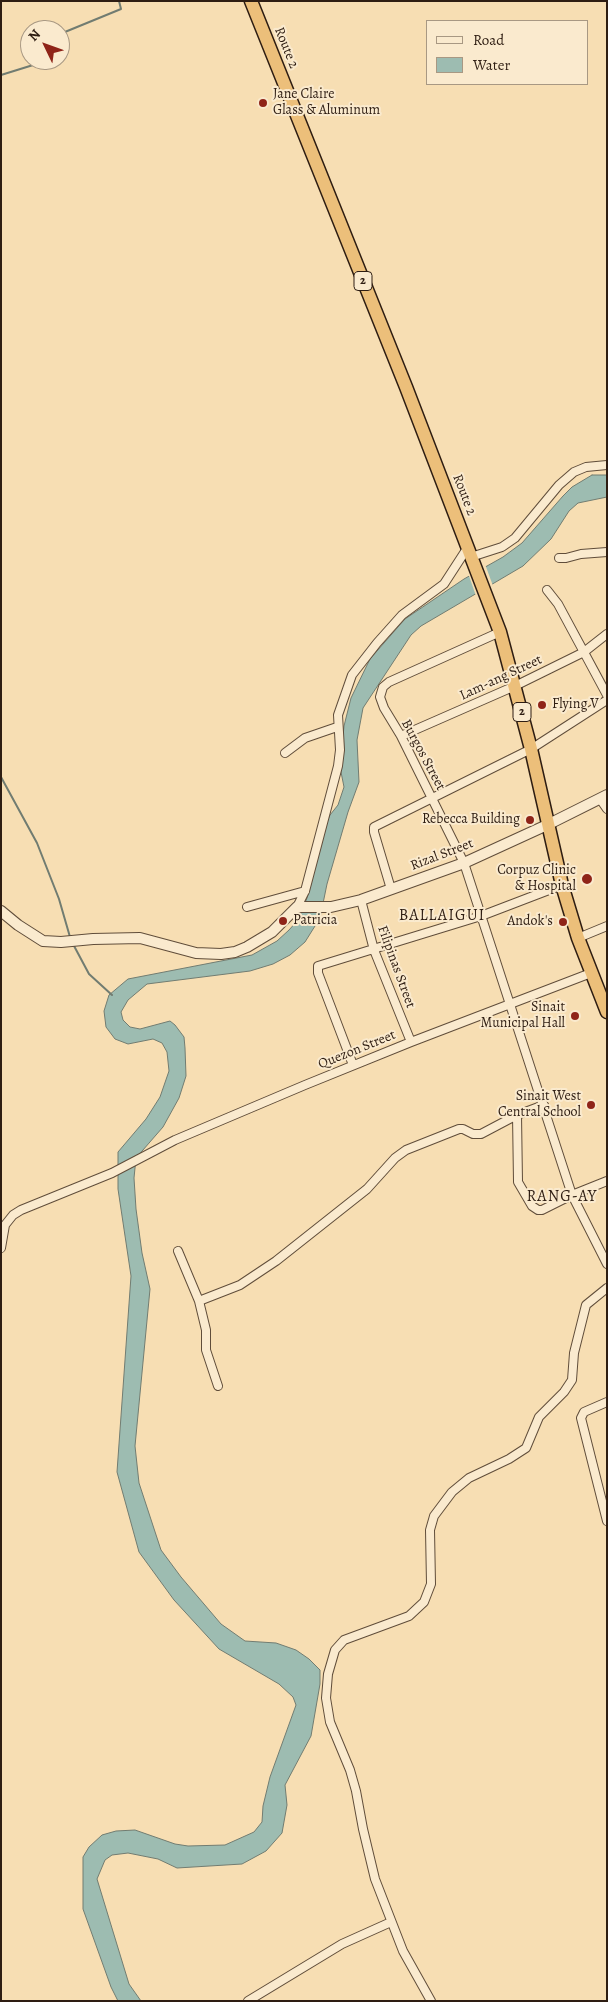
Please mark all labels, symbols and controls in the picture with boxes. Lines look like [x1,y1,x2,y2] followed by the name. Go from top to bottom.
[20,20,70,70] north arrow
[426,20,588,85] legend
[24,25,45,45] text: N
[270,25,302,71] street label: Route 2
[473,30,504,50] text: Road
[473,55,510,75] text: Water
[273,87,380,120] place label: Jane Claire Glass & Aluminum
[257,97,269,109] marker: Jane Claire Glass & Aluminum
[354,272,372,290] road number: 2
[448,472,480,518] street label: Route 2
[457,652,545,704] street label: Lam-ang Street
[552,697,599,713] place label: Flying V
[536,699,548,711] marker: Flying V
[513,702,531,722] road number: 2
[397,717,449,793] street label: Burgos Street
[422,812,520,828] place label: Rebecca Building
[524,814,536,826] marker: Rebecca Building
[408,835,476,875] street label: Rizal Street
[497,863,576,896] place label: Corpuz Clinic & Hospital
[580,872,594,886] marker: Corpuz Clinic & Hospital
[398,906,486,926] district label: BALLAIGUI
[293,913,337,929] place label: Patricia
[507,914,553,930] place label: Andok's
[277,915,289,927] marker: Patricia
[557,916,569,928] marker: Andok's
[373,923,419,1011] street label: Filipinas Street
[481,1000,565,1032] place label: Sinait Municipal Hall
[569,1010,581,1022] marker: Sinait Municipal Hall
[316,1027,398,1073] street label: Quezon Street
[498,1089,581,1122] place label: Sinait West Central School
[585,1099,597,1111] marker: Sinait West Central School
[526,1187,598,1207] district label: RANG-AY

